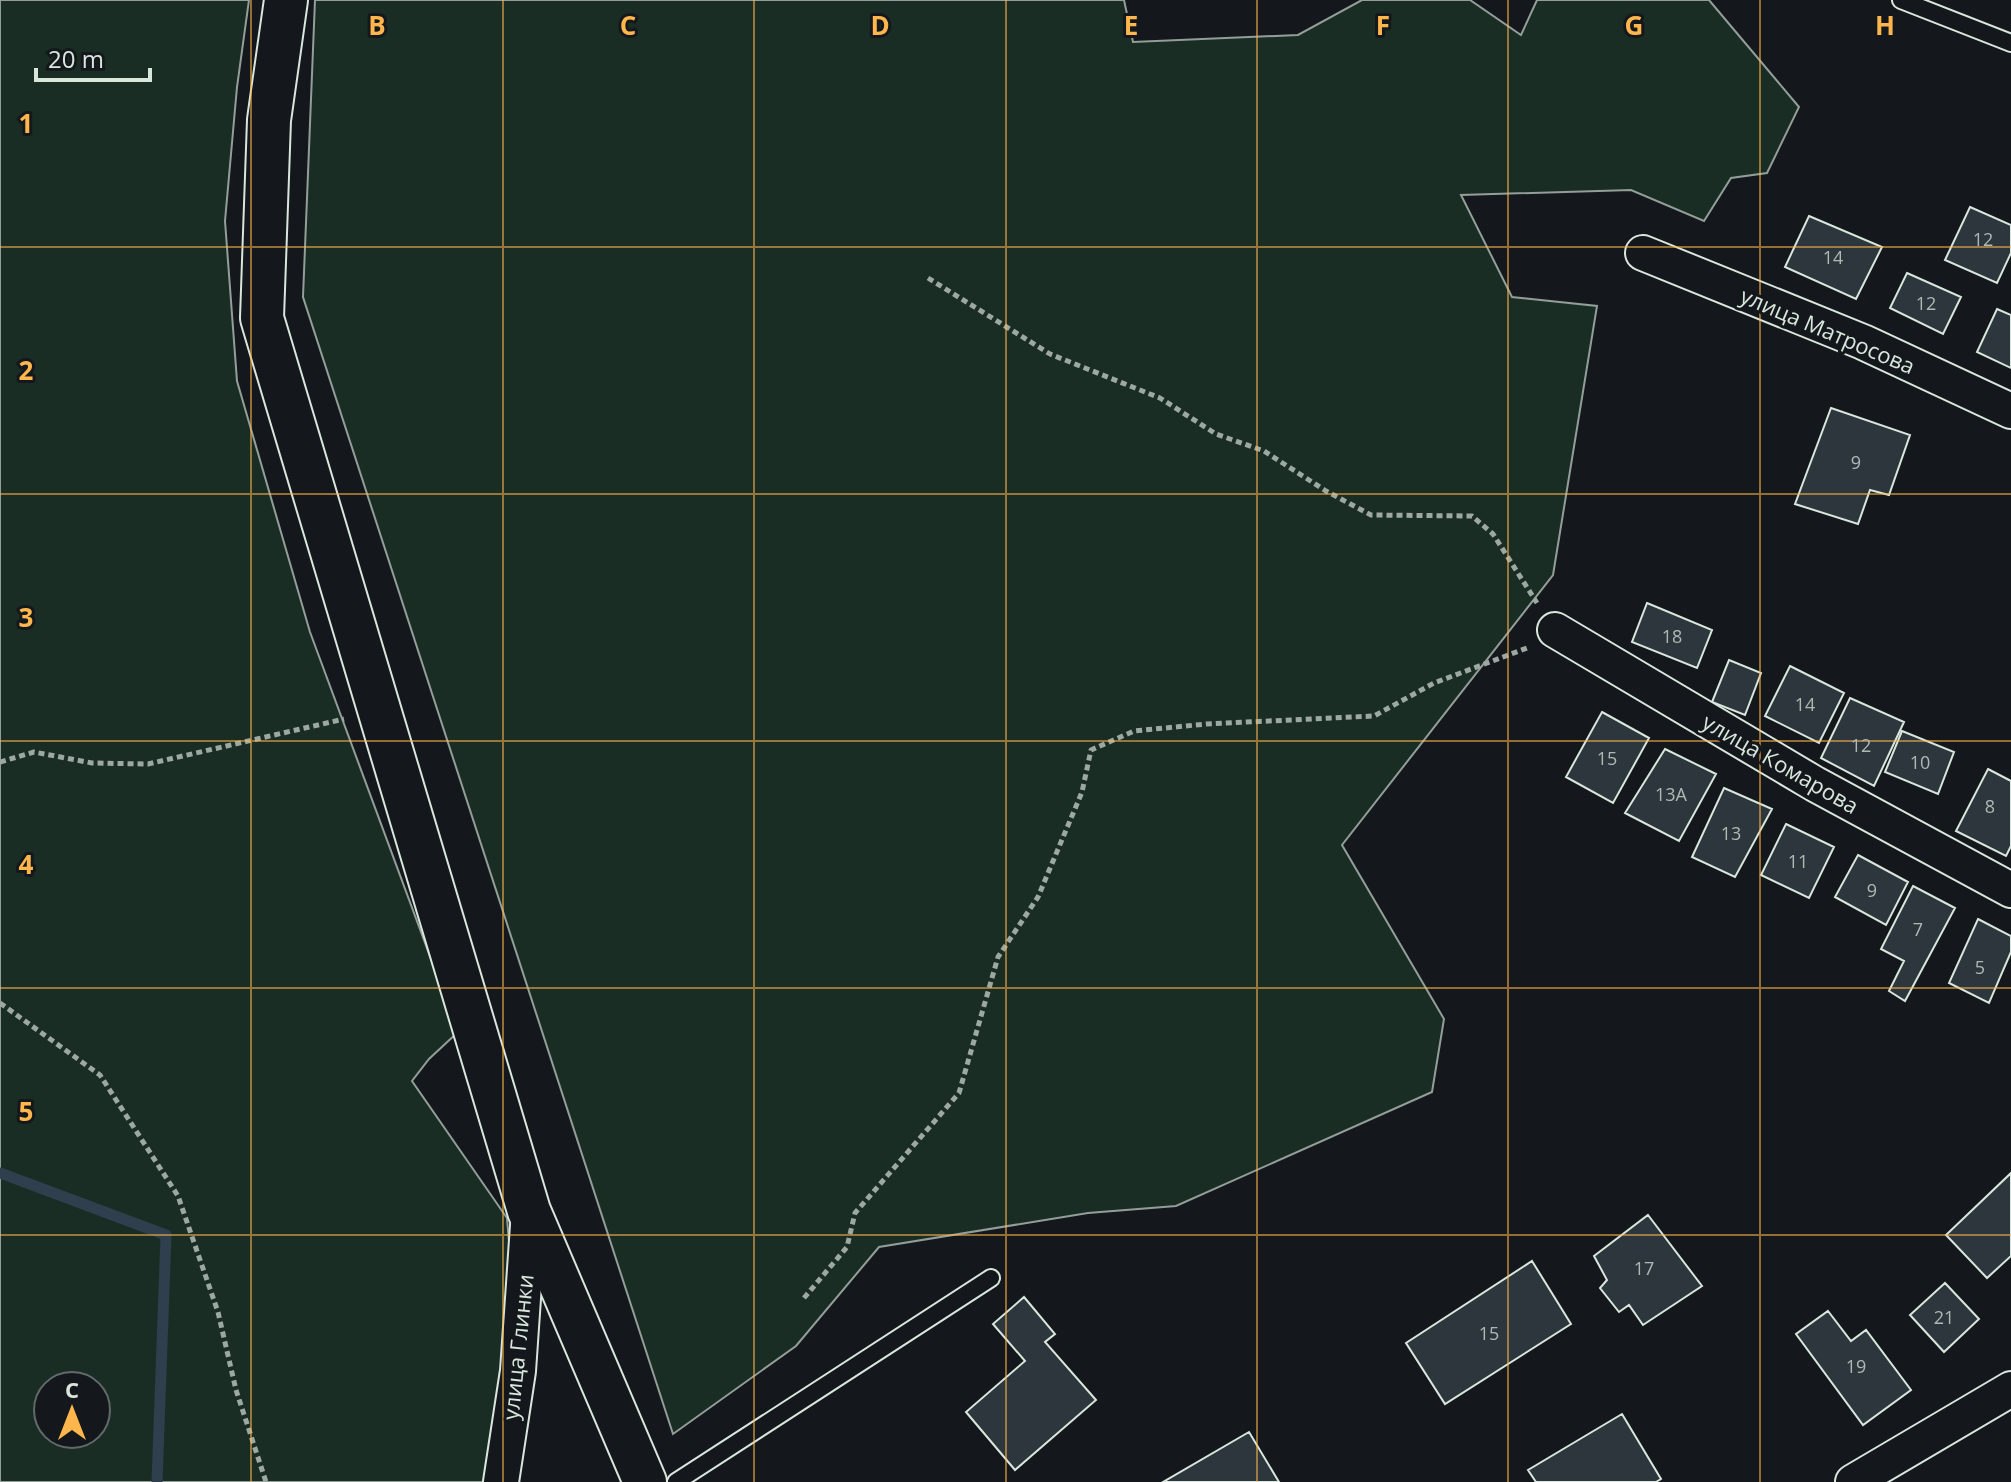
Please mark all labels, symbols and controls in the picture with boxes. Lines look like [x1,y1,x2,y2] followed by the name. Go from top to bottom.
[368,7,386,43] text: B
[620,7,636,43] text: C
[870,7,890,43] text: D
[1124,7,1138,43] text: E
[1376,7,1390,43] text: F
[1625,7,1643,43] text: G
[1875,7,1895,43] text: H
[36,32,150,82] scale bar
[48,42,104,75] text: 20 m
[19,105,33,141] text: 1
[1973,227,1993,251] house number: 12
[1823,245,1843,269] house number: 14
[1736,280,1920,380] street label: улица Матросова
[1916,291,1936,315] house number: 12
[19,352,34,388] text: 2
[1851,450,1861,474] house number: 9
[19,599,33,635] text: 3
[1662,624,1682,648] house number: 18
[1795,692,1815,716] house number: 14
[1697,706,1865,820] street label: улица Комарова
[1851,733,1871,757] house number: 12
[1597,746,1617,770] house number: 15
[1910,750,1930,774] house number: 10
[1655,782,1688,806] house number: 13А
[1985,794,1995,818] house number: 8
[1721,821,1741,845] house number: 13
[19,846,34,882] text: 4
[1788,849,1808,873] house number: 11
[1867,878,1877,902] house number: 9
[1913,917,1923,941] house number: 7
[1975,955,1985,979] house number: 5
[19,1093,33,1129] text: 5
[1634,1256,1654,1280] house number: 17
[494,1273,540,1421] street label: улица Глинки
[1934,1305,1954,1329] house number: 21
[1479,1321,1499,1345] house number: 15
[1846,1354,1866,1378] house number: 19
[32,1370,112,1450] north arrow
[65,1374,79,1404] text: С

